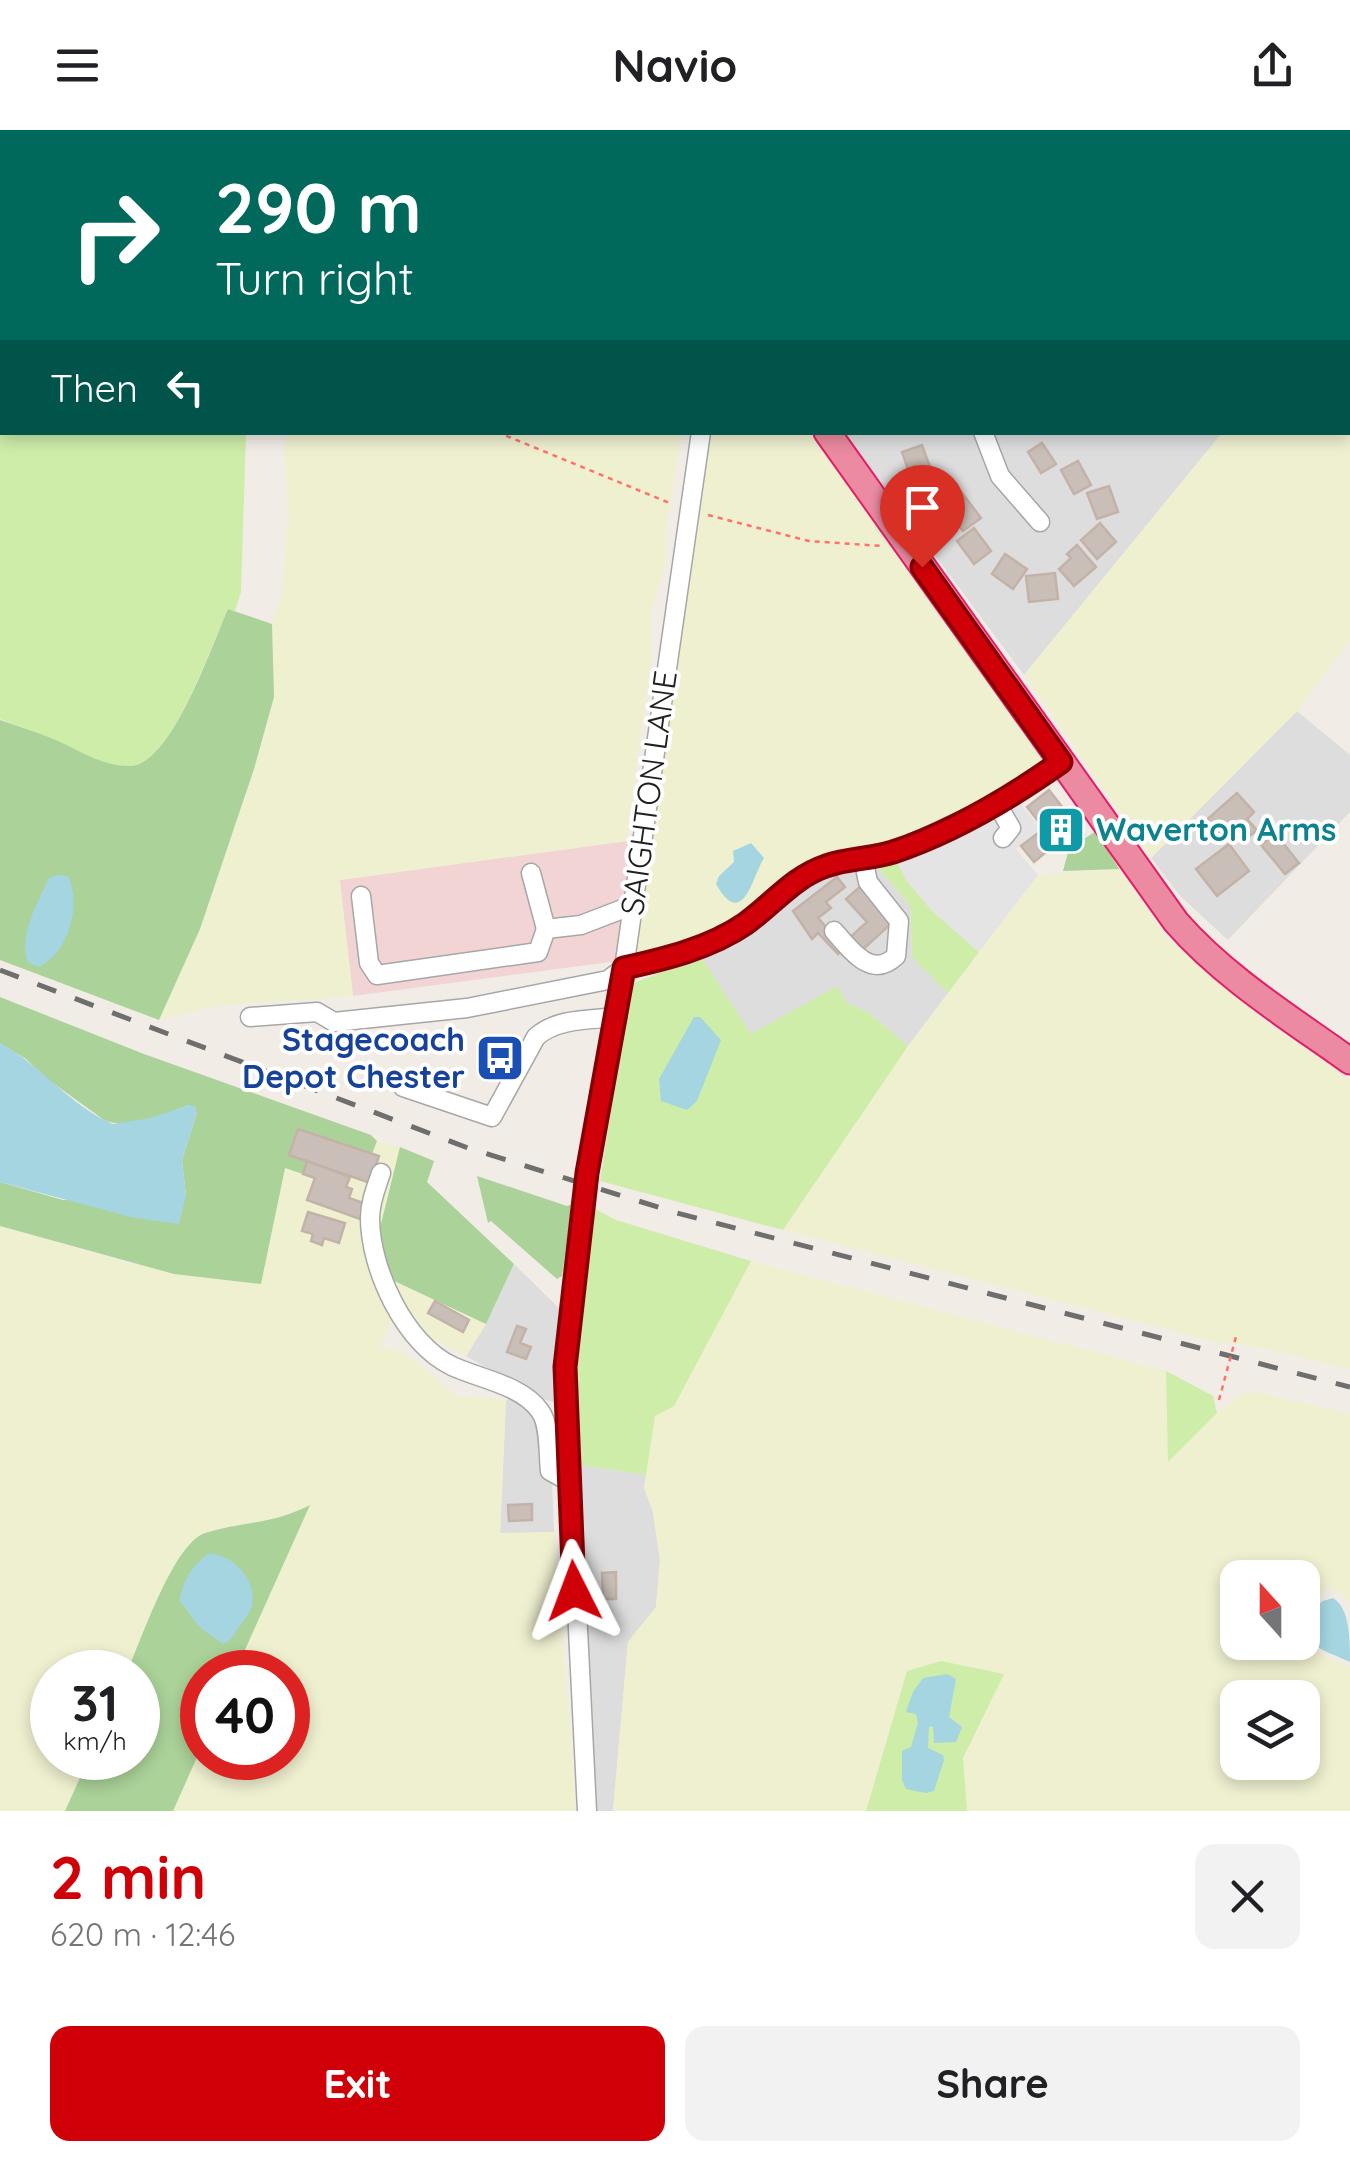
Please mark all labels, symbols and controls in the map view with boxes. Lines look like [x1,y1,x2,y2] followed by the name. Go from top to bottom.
[613,37,737,93] text: Navio
[50,38,105,93] icon: menu
[1245,38,1300,93] icon: share
[215,163,422,251] text: 290 m
[50,170,180,300] icon: right
[215,250,414,306] text: Turn right
[158,360,213,415] icon: left
[50,364,138,412] text: Then
[880,465,965,568] pin
[895,480,950,535] icon: arrive
[611,668,685,918] street label: SAIGHTON LANE
[1035,804,1087,856] building icon: Waverton Arms
[1096,809,1336,849] place label: Waverton Arms
[242,1019,465,1096] place label: Stagecoach Depot Chester
[474,1032,526,1084] bus stop icon: Stagecoach Depot Chester
[522,1539,626,1643] position arrow
[1220,1560,1320,1660] north arrow
[1220,1560,1320,1780] map controls
[180,1650,310,1780] speed limit sign: 40
[72,1671,118,1734] text: 31
[1220,1680,1320,1780] button: layers
[63,1725,127,1756] text: km/h
[50,1839,206,1914] text: 2 min
[1195,1844,1300,1949] button: close
[50,1914,235,1954] text: 620 m · 12:46
[50,2026,665,2141] button: Exit
[685,2026,1300,2141] button: Share

